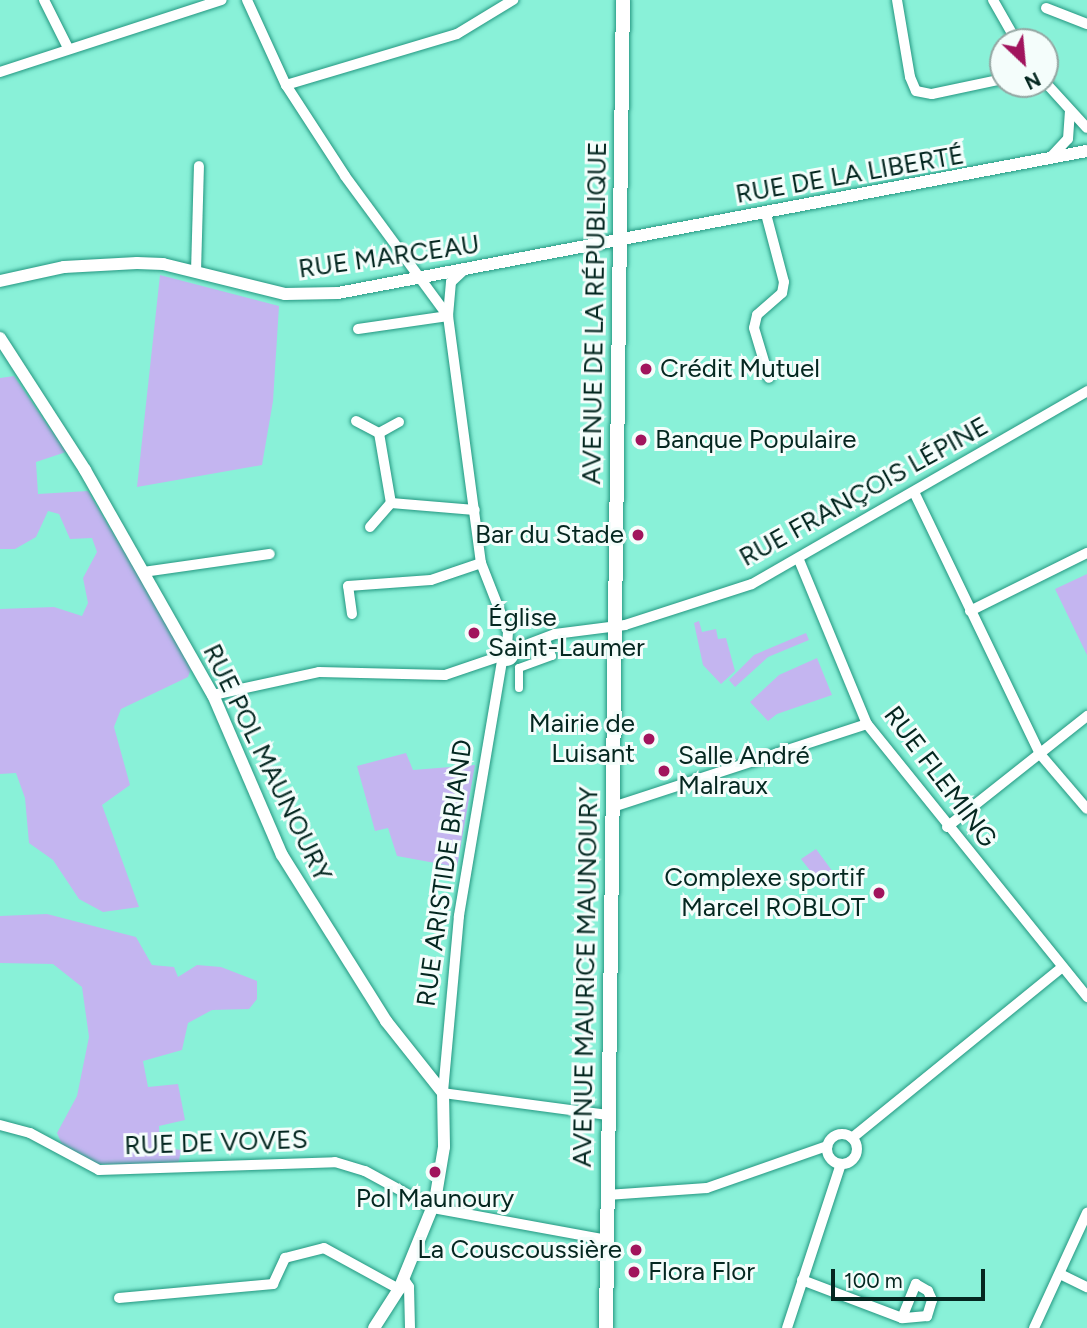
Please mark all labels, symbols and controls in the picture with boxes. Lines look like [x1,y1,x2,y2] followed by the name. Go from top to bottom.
[989,28,1059,98] north arrow
[1021,67,1044,94] text: N
[733,140,967,210] street label: RUE DE LA LIBERTÉ
[576,141,614,485] street label: AVENUE DE LA RÉPUBLIQUE
[296,229,482,285] street label: RUE MARCEAU
[660,353,820,385] place label: Crédit Mutuel
[638,361,654,377] marker: Crédit Mutuel
[734,411,994,573] street label: RUE FRANÇOIS LÉPINE
[655,424,857,456] place label: Banque Populaire
[633,432,649,448] marker: Banque Populaire
[475,519,624,551] place label: Bar du Stade
[630,527,646,543] marker: Bar du Stade
[488,602,645,664] place label: Église Saint-Laumer
[466,625,482,641] marker: Église Saint-Laumer
[196,639,338,887] street label: RUE POL MAUNOURY
[877,700,1003,854] street label: RUE FLEMING
[529,708,635,770] place label: Mairie de Luisant
[641,731,657,747] marker: Mairie de Luisant
[411,737,479,1009] street label: RUE ARISTIDE BRIAND
[678,740,810,802] place label: Salle André Malraux
[656,763,672,779] marker: Salle André Malraux
[567,786,605,1168] street label: AVENUE MAURICE MAUNOURY
[664,862,865,924] place label: Complexe sportif Marcel ROBLOT
[871,885,887,901] marker: Complexe sportif Marcel ROBLOT
[124,1124,308,1162] street label: RUE DE VOVES
[427,1164,443,1180] marker: Pol Maunoury
[356,1183,514,1215] place label: Pol Maunoury
[417,1234,622,1266] place label: La Couscoussière
[628,1242,644,1258] marker: La Couscoussière
[835,1254,989,1298] scale bar
[648,1256,755,1288] place label: Flora Flor
[626,1264,642,1280] marker: Flora Flor
[844,1268,903,1293] text: 100 m

